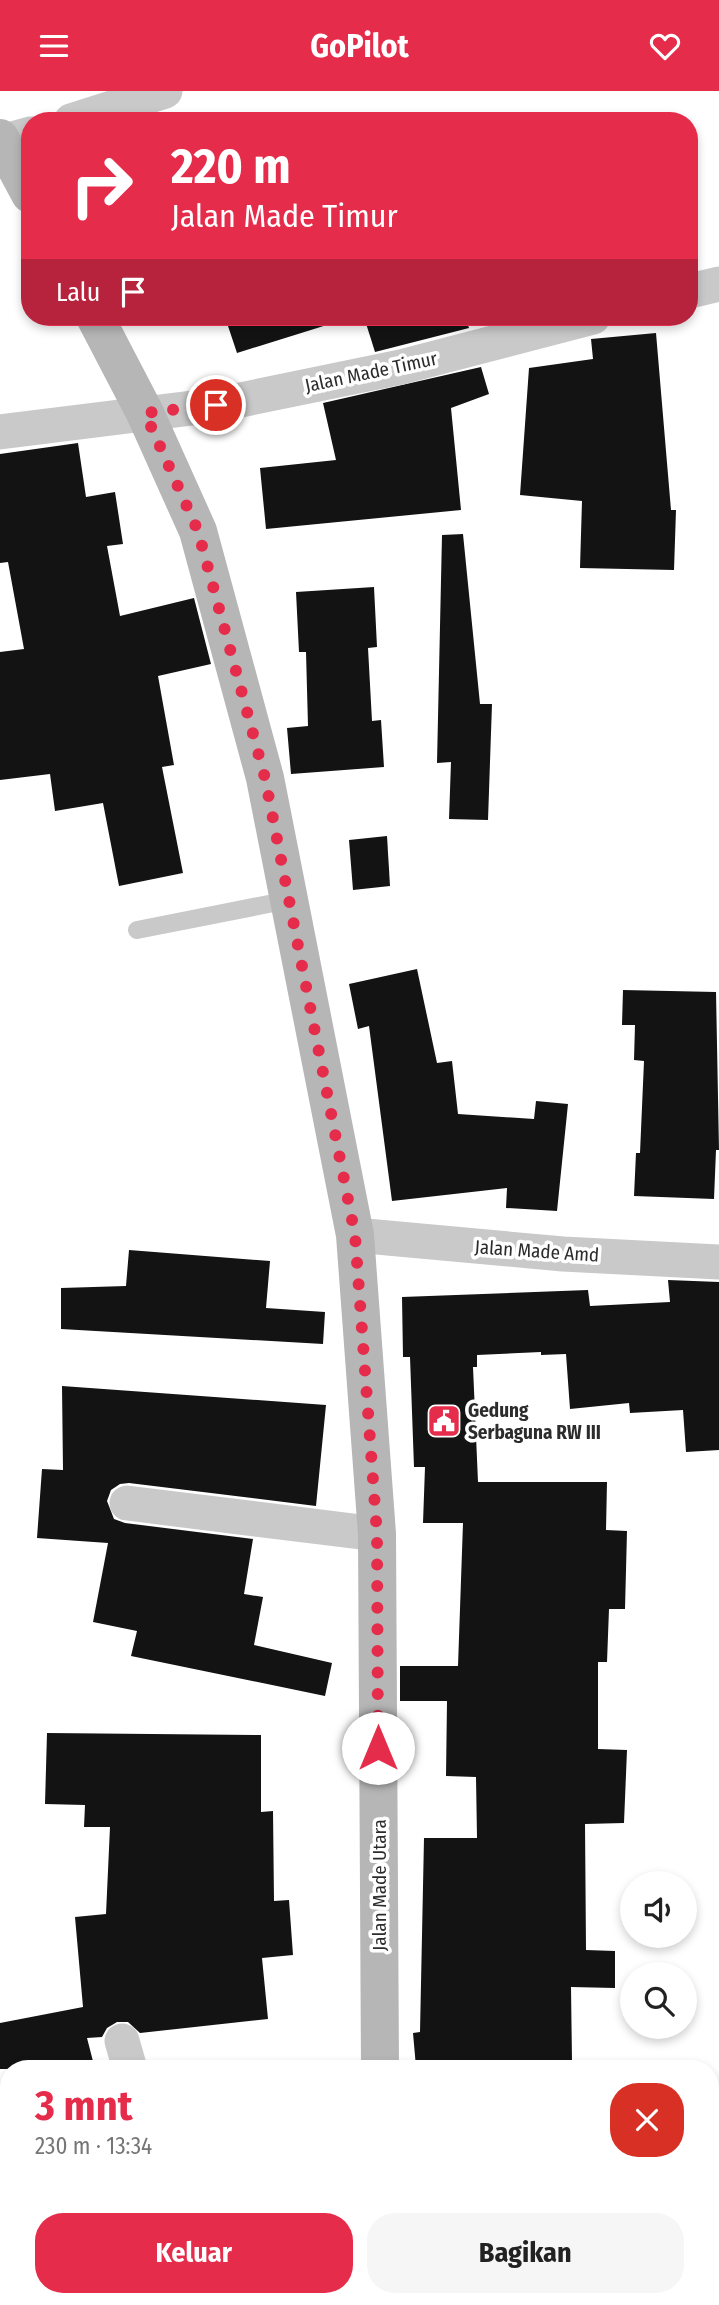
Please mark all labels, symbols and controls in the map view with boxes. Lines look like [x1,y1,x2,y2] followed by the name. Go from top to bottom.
[35,27,73,65] icon: menu
[310,27,409,65] text: GoPilot
[646,27,684,65] icon: heart
[171,137,291,196] text: 220 m
[56,140,147,231] icon: right
[171,197,398,235] text: Jalan Made Timur
[114,273,152,311] icon: arrive
[56,277,100,308] text: Lalu
[303,347,440,397] street label: Jalan Made Timur
[186,375,246,435] pin
[197,386,235,424] icon: arrive
[474,1235,600,1267] street label: Jalan Made Amd
[468,1399,601,1444] place label: Gedung Serbaguna RW III
[425,1402,463,1440] public building icon: Gedung Serbaguna RW III
[341,1711,415,1785] position arrow
[368,1819,391,1951] street label: Jalan Made Utara
[620,1871,697,2039] map controls
[620,1871,697,1948] button: sound
[620,1962,697,2039] button: search
[35,2081,132,2131] text: 3 mnt
[610,2083,684,2157] button: close
[35,2132,152,2160] text: 230 m · 13:34
[35,2213,353,2293] button: Keluar
[367,2213,684,2293] button: Bagikan

